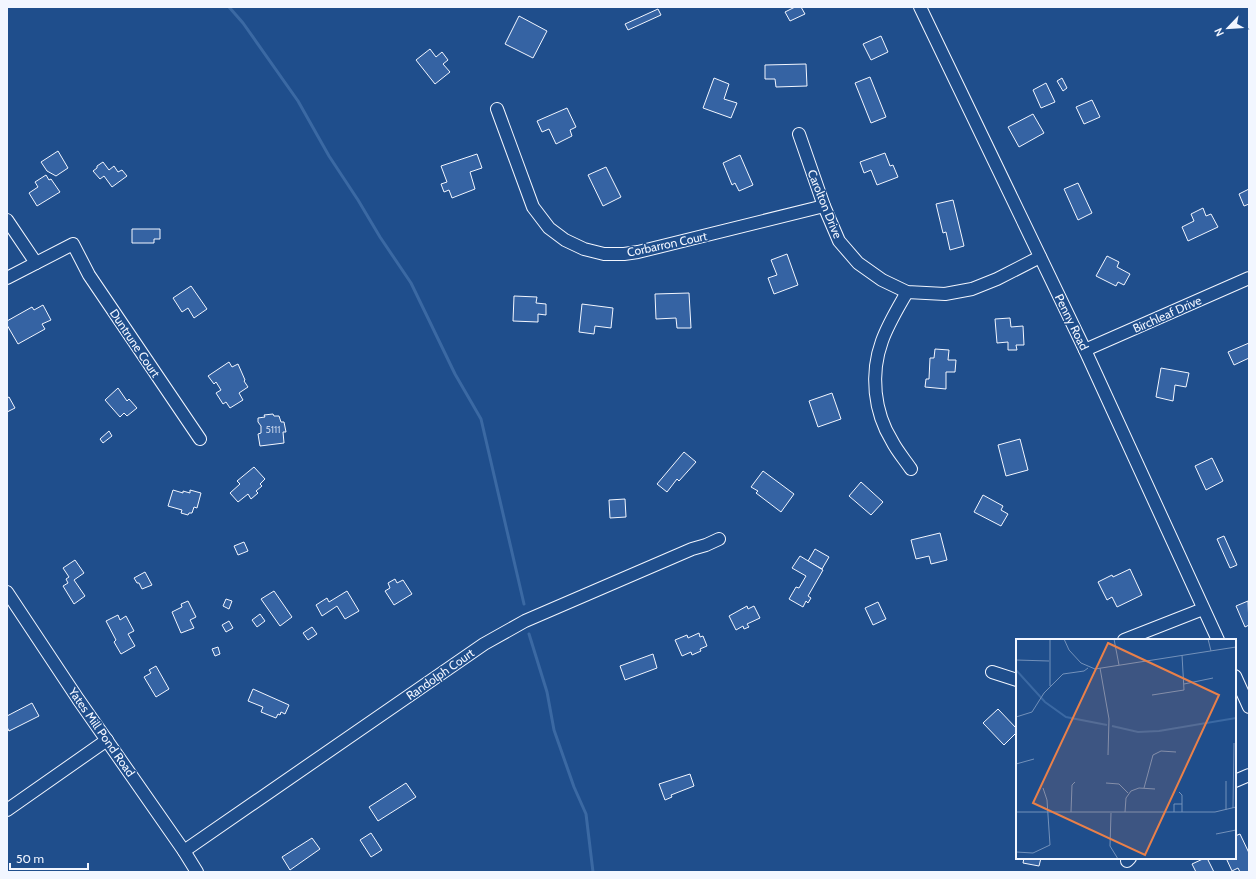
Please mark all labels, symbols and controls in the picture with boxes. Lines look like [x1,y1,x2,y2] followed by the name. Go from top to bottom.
[1208,8,1248,48] north arrow
[1211,26,1227,39] text: N
[804,167,846,241] street label: Carolton Drive
[626,228,708,260] street label: Corbarron Court
[1052,291,1092,353] street label: Penny Road
[1130,292,1204,336] street label: Birchleaf Drive
[107,306,163,380] street label: Duntrune Court
[265,423,281,436] house number: 5111
[1016,639,1236,859] inset map
[403,645,477,703] street label: Randolph Court
[65,684,138,779] street label: Yates Mill Pond Road
[10,845,88,871] scale bar
[16,851,44,866] text: 50 m

